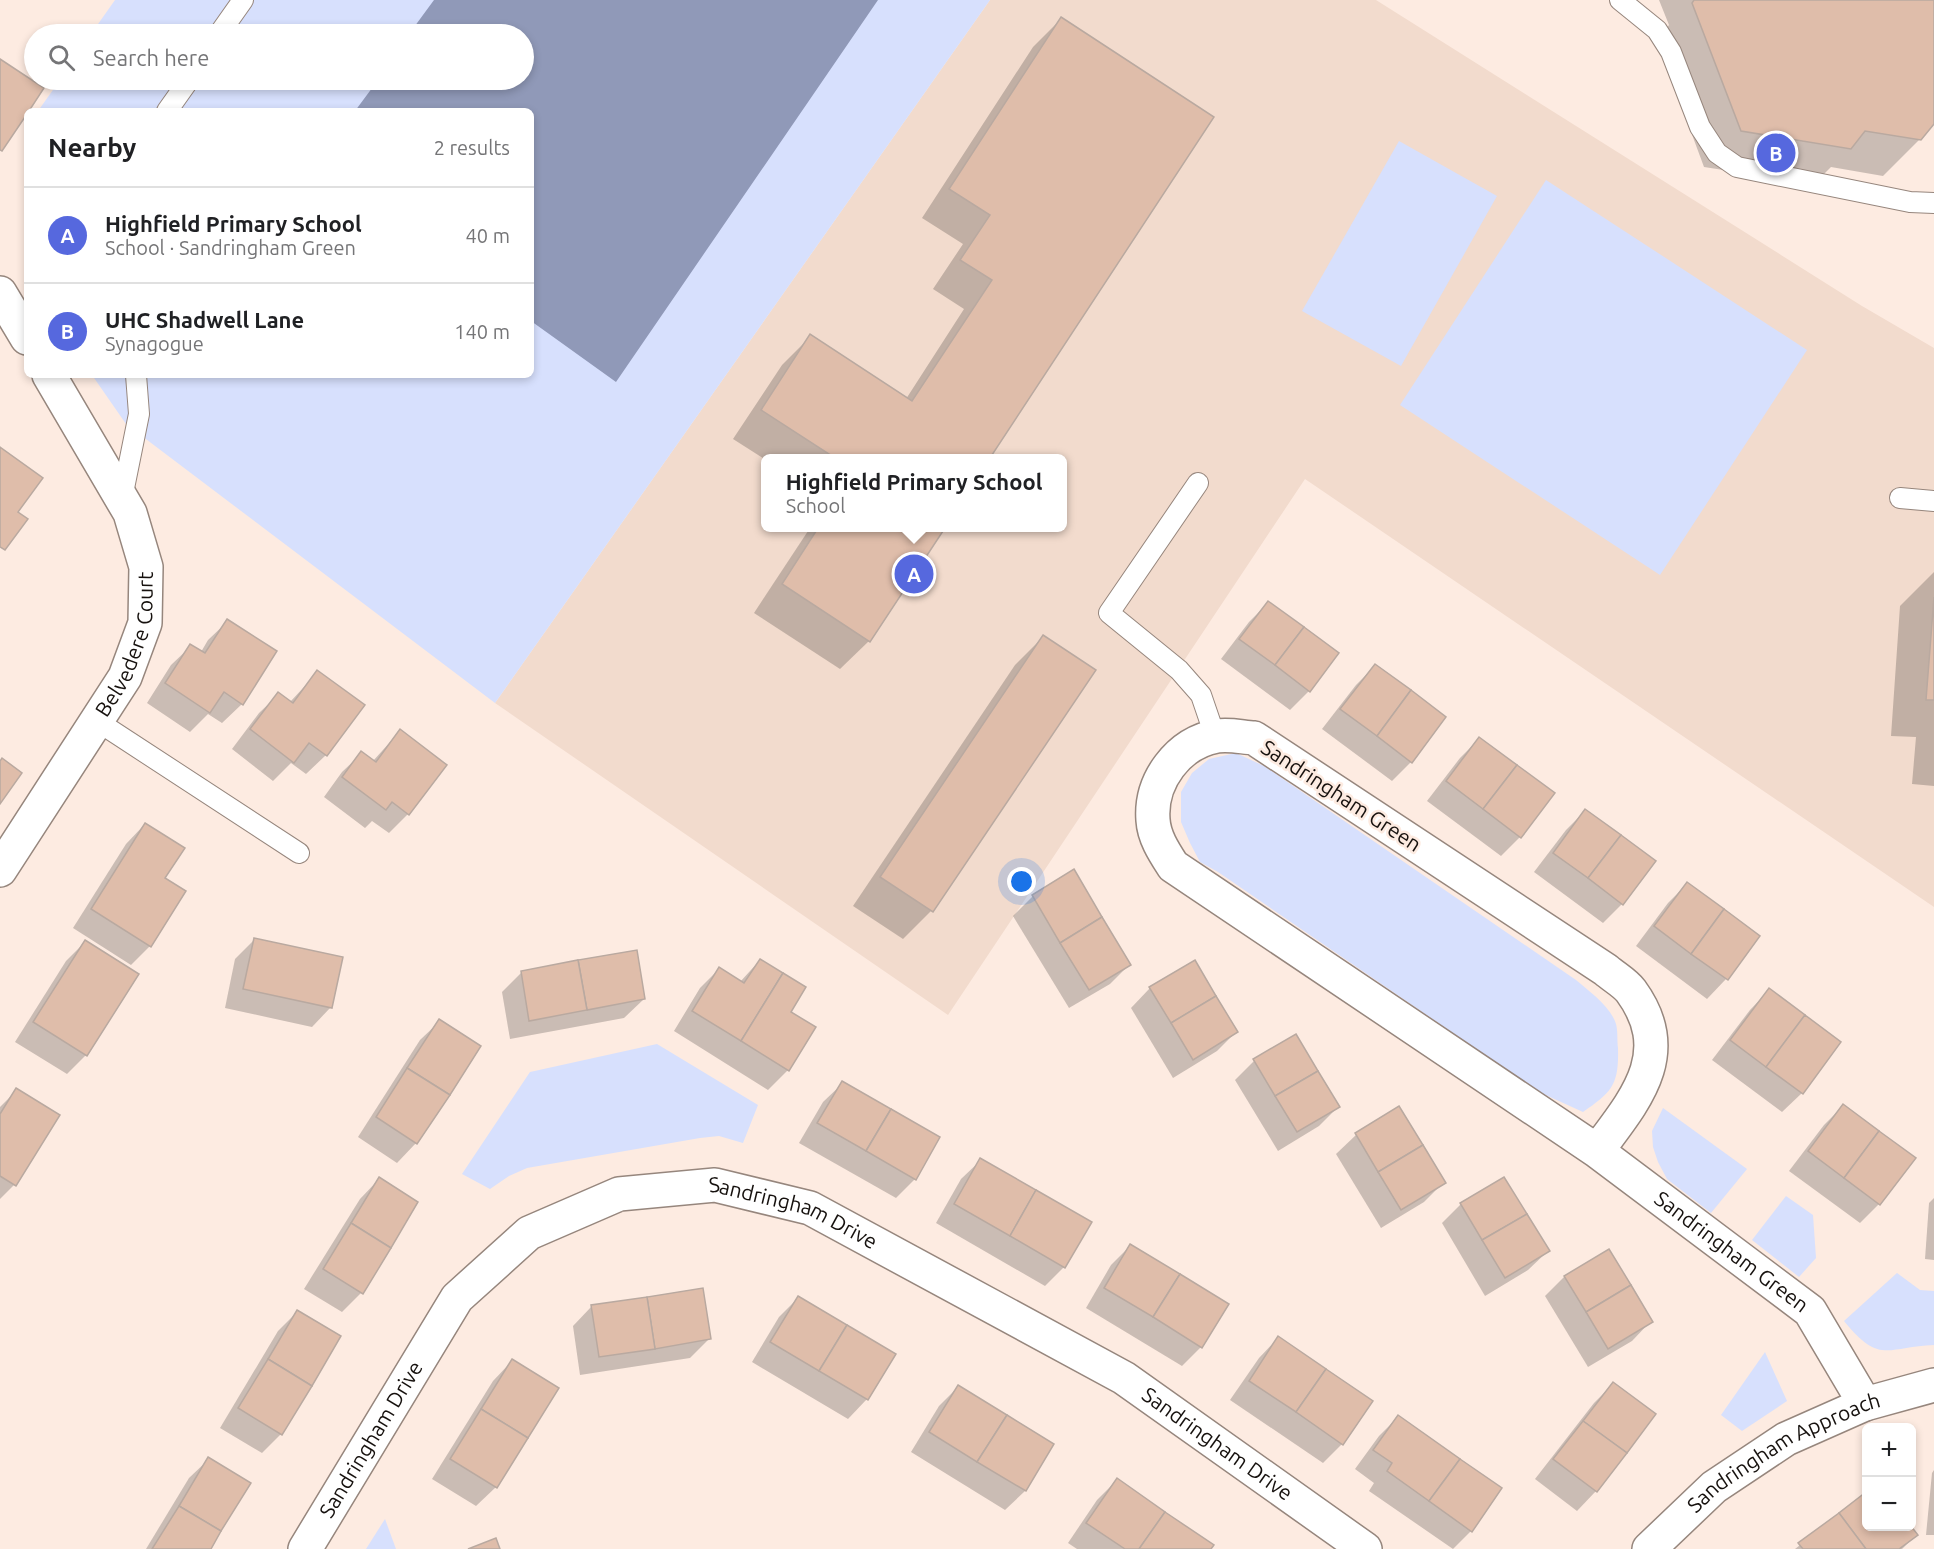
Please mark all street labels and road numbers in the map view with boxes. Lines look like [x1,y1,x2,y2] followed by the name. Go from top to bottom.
[90,571,157,721] street label: Belvedere Court
[1257,734,1426,856] street label: Sandringham Green
[708,1172,882,1253] street label: Sandringham Drive
[1650,1186,1814,1317] street label: Sandringham Green
[314,1356,427,1522] street label: Sandringham Drive
[1138,1382,1298,1505] street label: Sandringham Drive
[1682,1387,1883,1517] street label: Sandringham Approach

